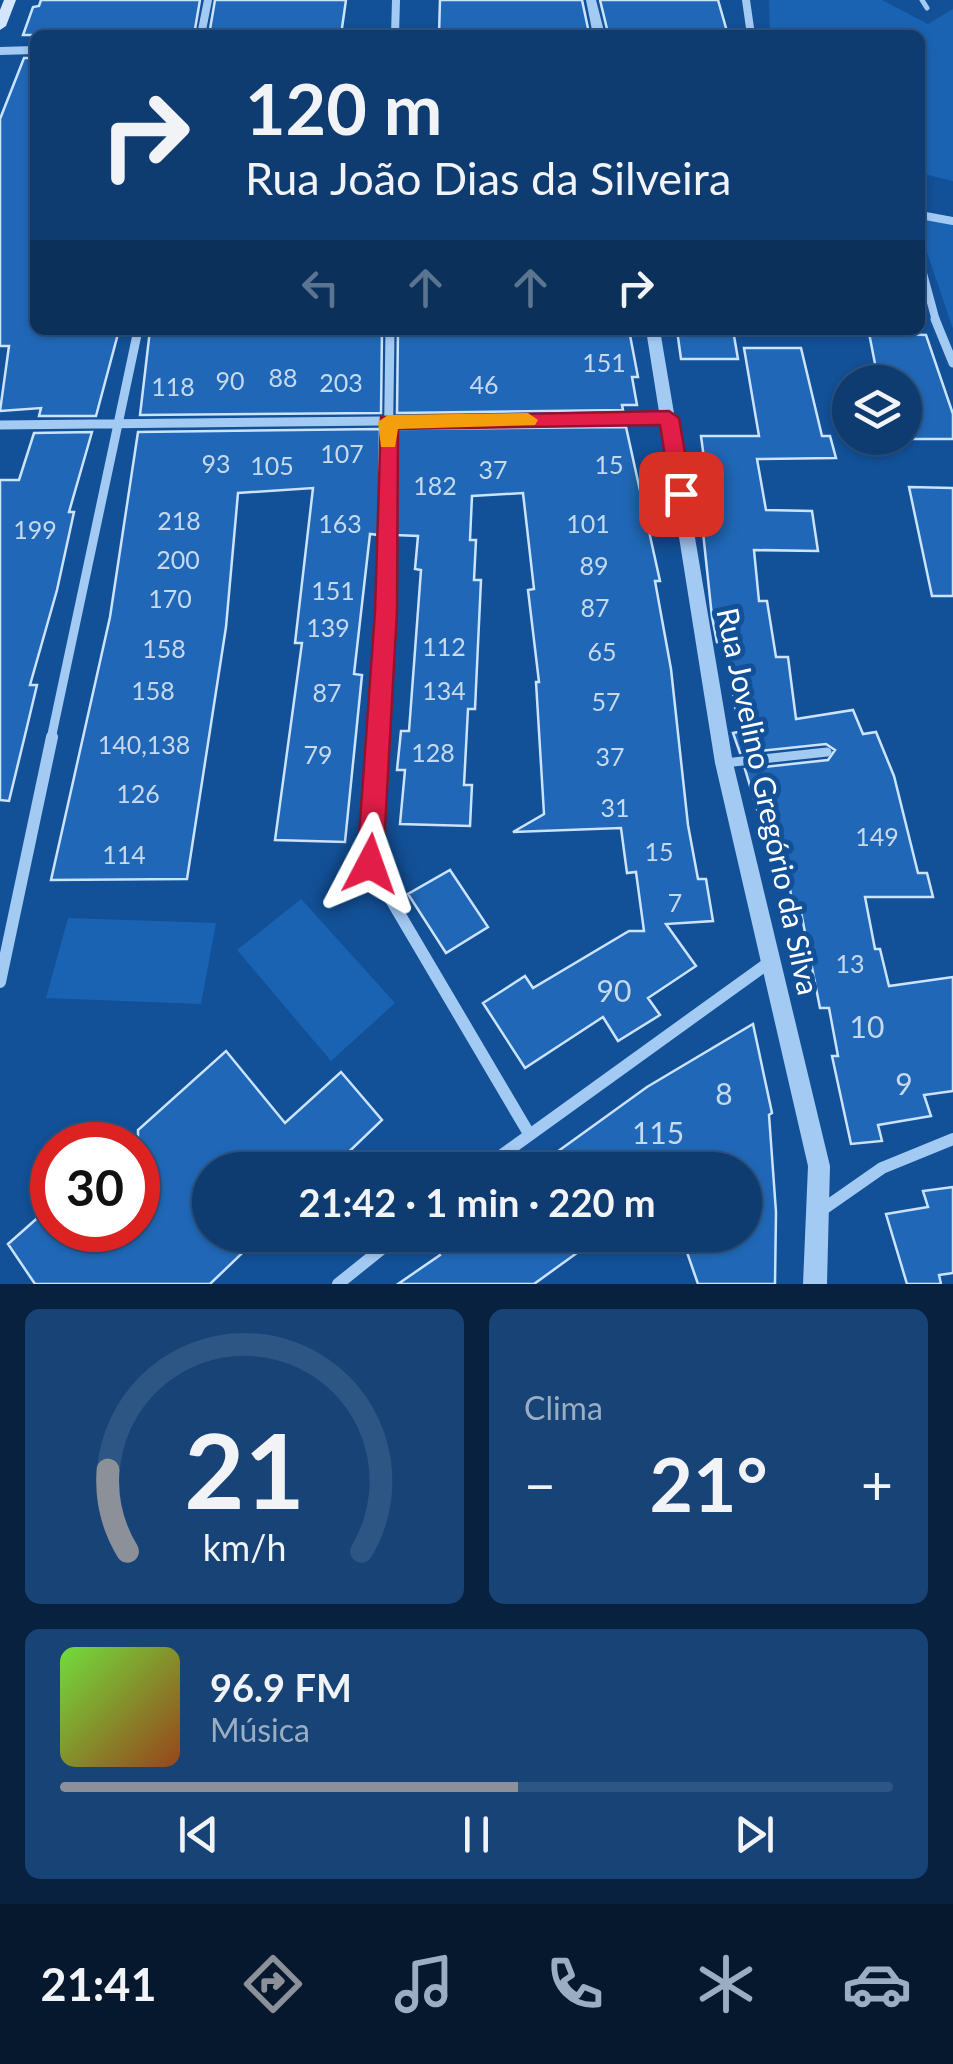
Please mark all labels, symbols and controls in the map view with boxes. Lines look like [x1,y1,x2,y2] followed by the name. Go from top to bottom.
[245,66,442,150] text: 120 m
[80,70,210,200] icon: right
[245,151,731,205] text: Rua João Dias da Silveira
[293,260,348,315] icon: left
[398,260,453,315] icon: ahead
[503,260,558,315] icon: ahead
[608,260,663,315] icon: right
[582,347,626,377] house number: 151
[268,362,298,392] house number: 88
[215,365,245,395] house number: 90
[832,365,922,455] map controls
[832,365,922,455] button: layers
[319,367,363,397] house number: 203
[469,369,499,399] house number: 46
[151,371,195,401] house number: 118
[320,438,364,468] house number: 107
[201,448,231,478] house number: 93
[594,449,624,479] house number: 15
[250,450,294,480] house number: 105
[639,452,724,537] pin
[478,454,508,484] house number: 37
[654,467,709,522] icon: arrive
[413,470,457,500] house number: 182
[157,505,201,535] house number: 218
[318,508,362,538] house number: 163
[566,508,610,538] house number: 101
[13,514,57,544] house number: 199
[156,544,200,574] house number: 200
[579,550,609,580] house number: 89
[311,575,355,605] house number: 151
[148,583,192,613] house number: 170
[580,592,610,622] house number: 87
[710,604,828,998] street label: Rua Jovelino Gregório da Silva
[306,612,350,642] house number: 139
[422,631,466,661] house number: 112
[142,633,186,663] house number: 158
[587,636,617,666] house number: 65
[131,675,175,705] house number: 158
[422,675,466,705] house number: 134
[312,677,342,707] house number: 87
[591,686,621,716] house number: 57
[98,729,190,759] house number: 140,138
[411,737,455,767] house number: 128
[303,739,333,769] house number: 79
[595,741,625,771] house number: 37
[116,778,160,808] house number: 126
[600,792,630,822] house number: 31
[318,812,422,916] position arrow
[855,821,899,851] house number: 149
[644,836,674,866] house number: 15
[102,839,146,869] house number: 114
[668,887,682,917] house number: 7
[835,948,865,978] house number: 13
[597,972,631,1008] house number: 90
[850,1008,884,1044] house number: 10
[895,1065,913,1101] house number: 9
[715,1075,733,1111] house number: 8
[632,1114,684,1150] house number: 115
[30,1122,160,1252] speed limit sign: 30
[298,1179,656,1225] text: 21:42 · 1 min · 220 m
[524,1388,603,1427] text: Clima
[184,1406,305,1531] text: 21
[649,1438,768,1528] text: 21°
[524,1451,556,1517] text: −
[861,1451,893,1517] text: +
[203,1526,286,1569] text: km/h
[210,1664,352,1710] text: 96.9 FM
[210,1710,310,1749] text: Música
[171,1807,226,1862] icon: previous
[449,1807,504,1862] icon: pause
[727,1807,782,1862] icon: next
[238,1949,308,2019] icon: directions
[389,1949,459,2019] icon: music
[540,1949,610,2019] icon: phone
[691,1949,761,2019] icon: climate
[842,1949,912,2019] icon: car
[41,1957,157,2011] text: 21:41

